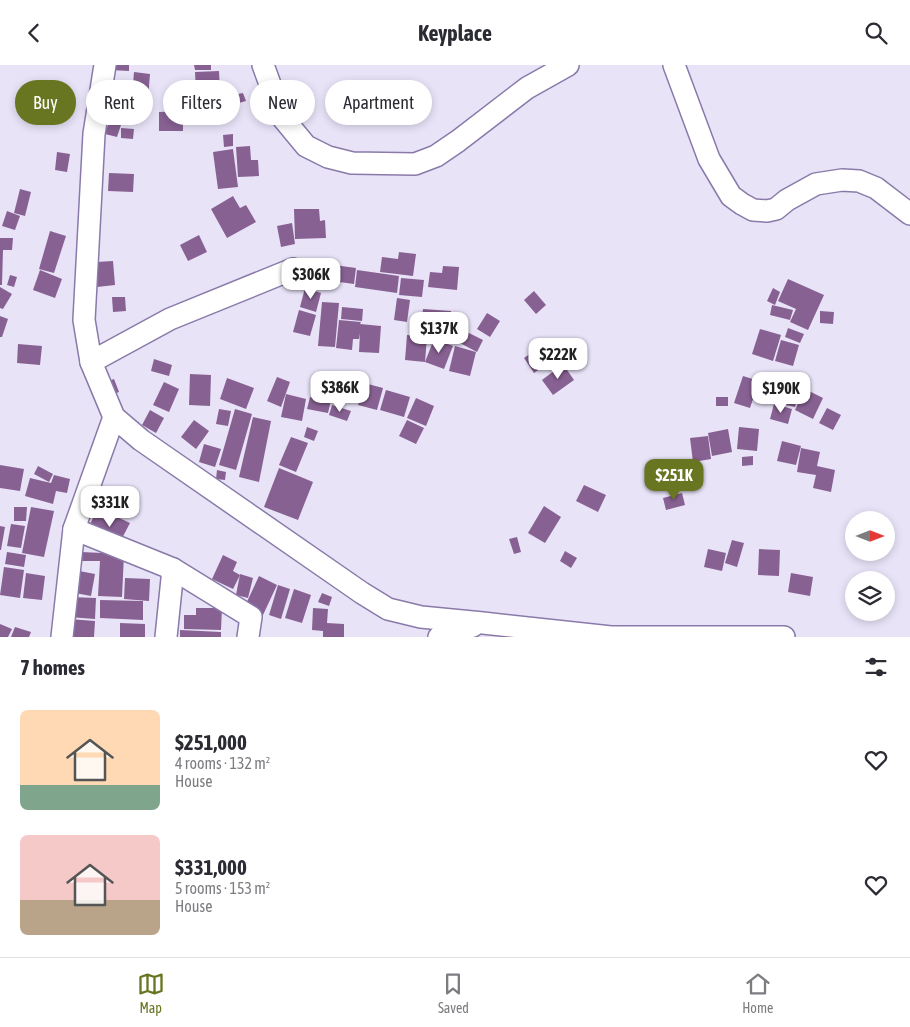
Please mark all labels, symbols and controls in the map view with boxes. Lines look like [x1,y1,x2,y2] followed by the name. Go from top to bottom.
[20,19,48,47] icon: back
[862,19,890,47] icon: search
[418,20,492,46] text: Keyplace
[15,80,76,125] chip: Buy
[86,80,153,125] chip: Rent
[163,80,240,125] chip: Filters
[250,80,315,125] chip: New
[325,80,432,125] chip: Apartment
[276,257,346,300] pin: $306K
[292,265,330,283] text: $306K
[404,311,474,354] pin: $137K
[420,319,458,337] text: $137K
[523,337,593,380] pin: $222K
[539,345,577,363] text: $222K
[305,371,375,413] pin: $386K
[746,371,816,414] pin: $190K
[321,378,359,396] text: $386K
[762,379,800,397] text: $190K
[639,459,709,501] pin: $251K
[655,466,693,484] text: $251K
[75,485,145,528] pin: $331K
[91,493,129,511] text: $331K
[845,511,895,561] north arrow
[845,511,895,621] map controls
[845,571,895,621] button: layers
[862,653,890,681] icon: filters
[20,655,85,679] text: 7 homes
[60,730,120,790] icon: home
[175,730,247,754] text: $251,000
[862,746,890,774] icon: heart
[175,754,270,772] text: 4 rooms · 132 m²
[175,772,212,790] text: House
[60,855,120,915] icon: home
[175,855,247,879] text: $331,000
[862,871,890,899] icon: heart
[175,879,270,897] text: 5 rooms · 153 m²
[175,897,212,915] text: House
[137,970,165,1016] tab: Map
[438,970,469,1016] tab: Saved
[742,970,773,1016] tab: Home

